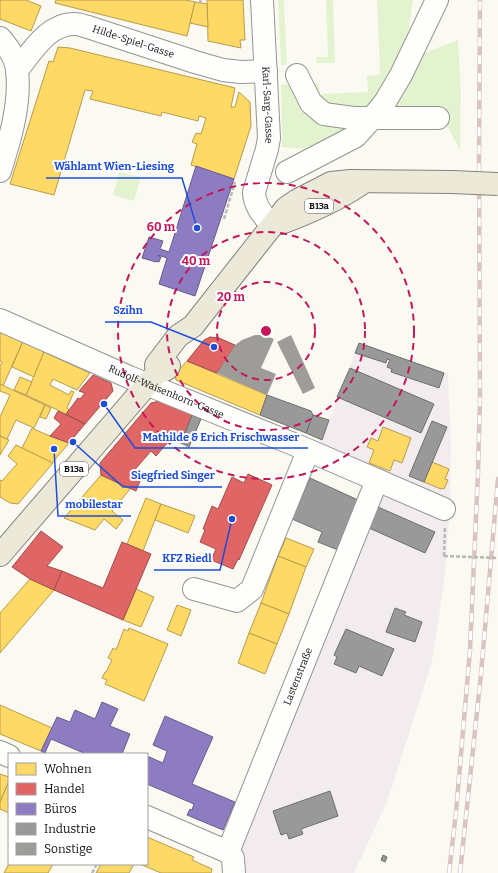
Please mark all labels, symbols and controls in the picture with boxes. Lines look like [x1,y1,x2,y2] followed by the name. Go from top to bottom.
[91,23,176,61] street label: Hilde-Spiel-Gasse
[259,66,275,144] street label: Karl-Sarg-Gasse
[46,155,182,178] callout: Wählamt Wien-Liesing
[54,160,175,173] text: Wählamt Wien-Liesing
[305,199,333,213] road number: B13a
[147,220,176,234] text: 60 m
[182,254,211,268] text: 40 m
[217,290,246,304] text: 20 m
[105,299,151,322] callout: Szihn
[113,304,143,317] text: Szihn
[259,324,273,338] centre of rings
[106,363,226,421] street label: Rudolf-Waisenhorn-Gasse
[135,425,308,448] callout: Mathilde & Erich Frischwasser
[142,431,300,444] text: Mathilde & Erich Frischwasser
[60,462,88,476] road number: B13a
[123,464,222,487] callout: Siegfried Singer
[131,469,216,482] text: Siegfried Singer
[58,493,131,516] callout: mobilestar
[65,498,123,511] text: mobilestar
[154,547,220,570] callout: KFZ Riedl
[162,552,212,565] text: KFZ Riedl
[281,646,315,707] street label: Lastenstraße
[8,753,148,865] legend
[44,762,92,776] text: Wohnen
[44,782,85,796] text: Handel
[44,802,77,816] text: Büros
[44,822,96,836] text: Industrie
[44,842,92,856] text: Sonstige

